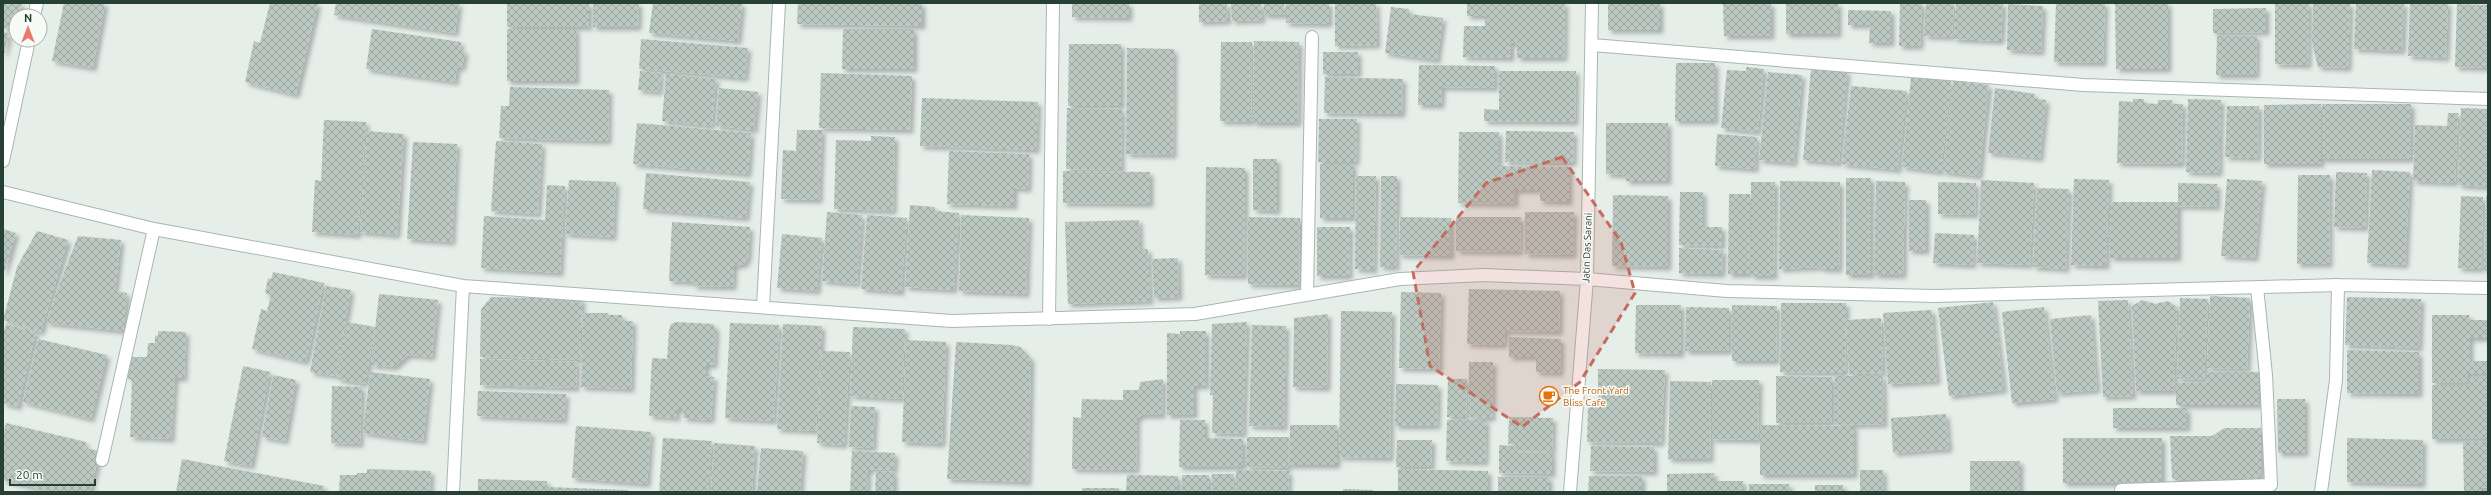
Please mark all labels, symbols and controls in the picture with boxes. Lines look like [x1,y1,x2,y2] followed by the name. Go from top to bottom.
[8,8,48,48] north arrow
[24,12,32,24] text: N
[1580,212,1594,284] street label: Jatin Das Sarani
[1538,385,1560,407] cafe icon: The Front Yard Bliss Cafe
[1563,385,1629,408] place label: The Front Yard Bliss Cafe
[10,461,95,487] scale bar
[16,468,43,481] text: 20 m

